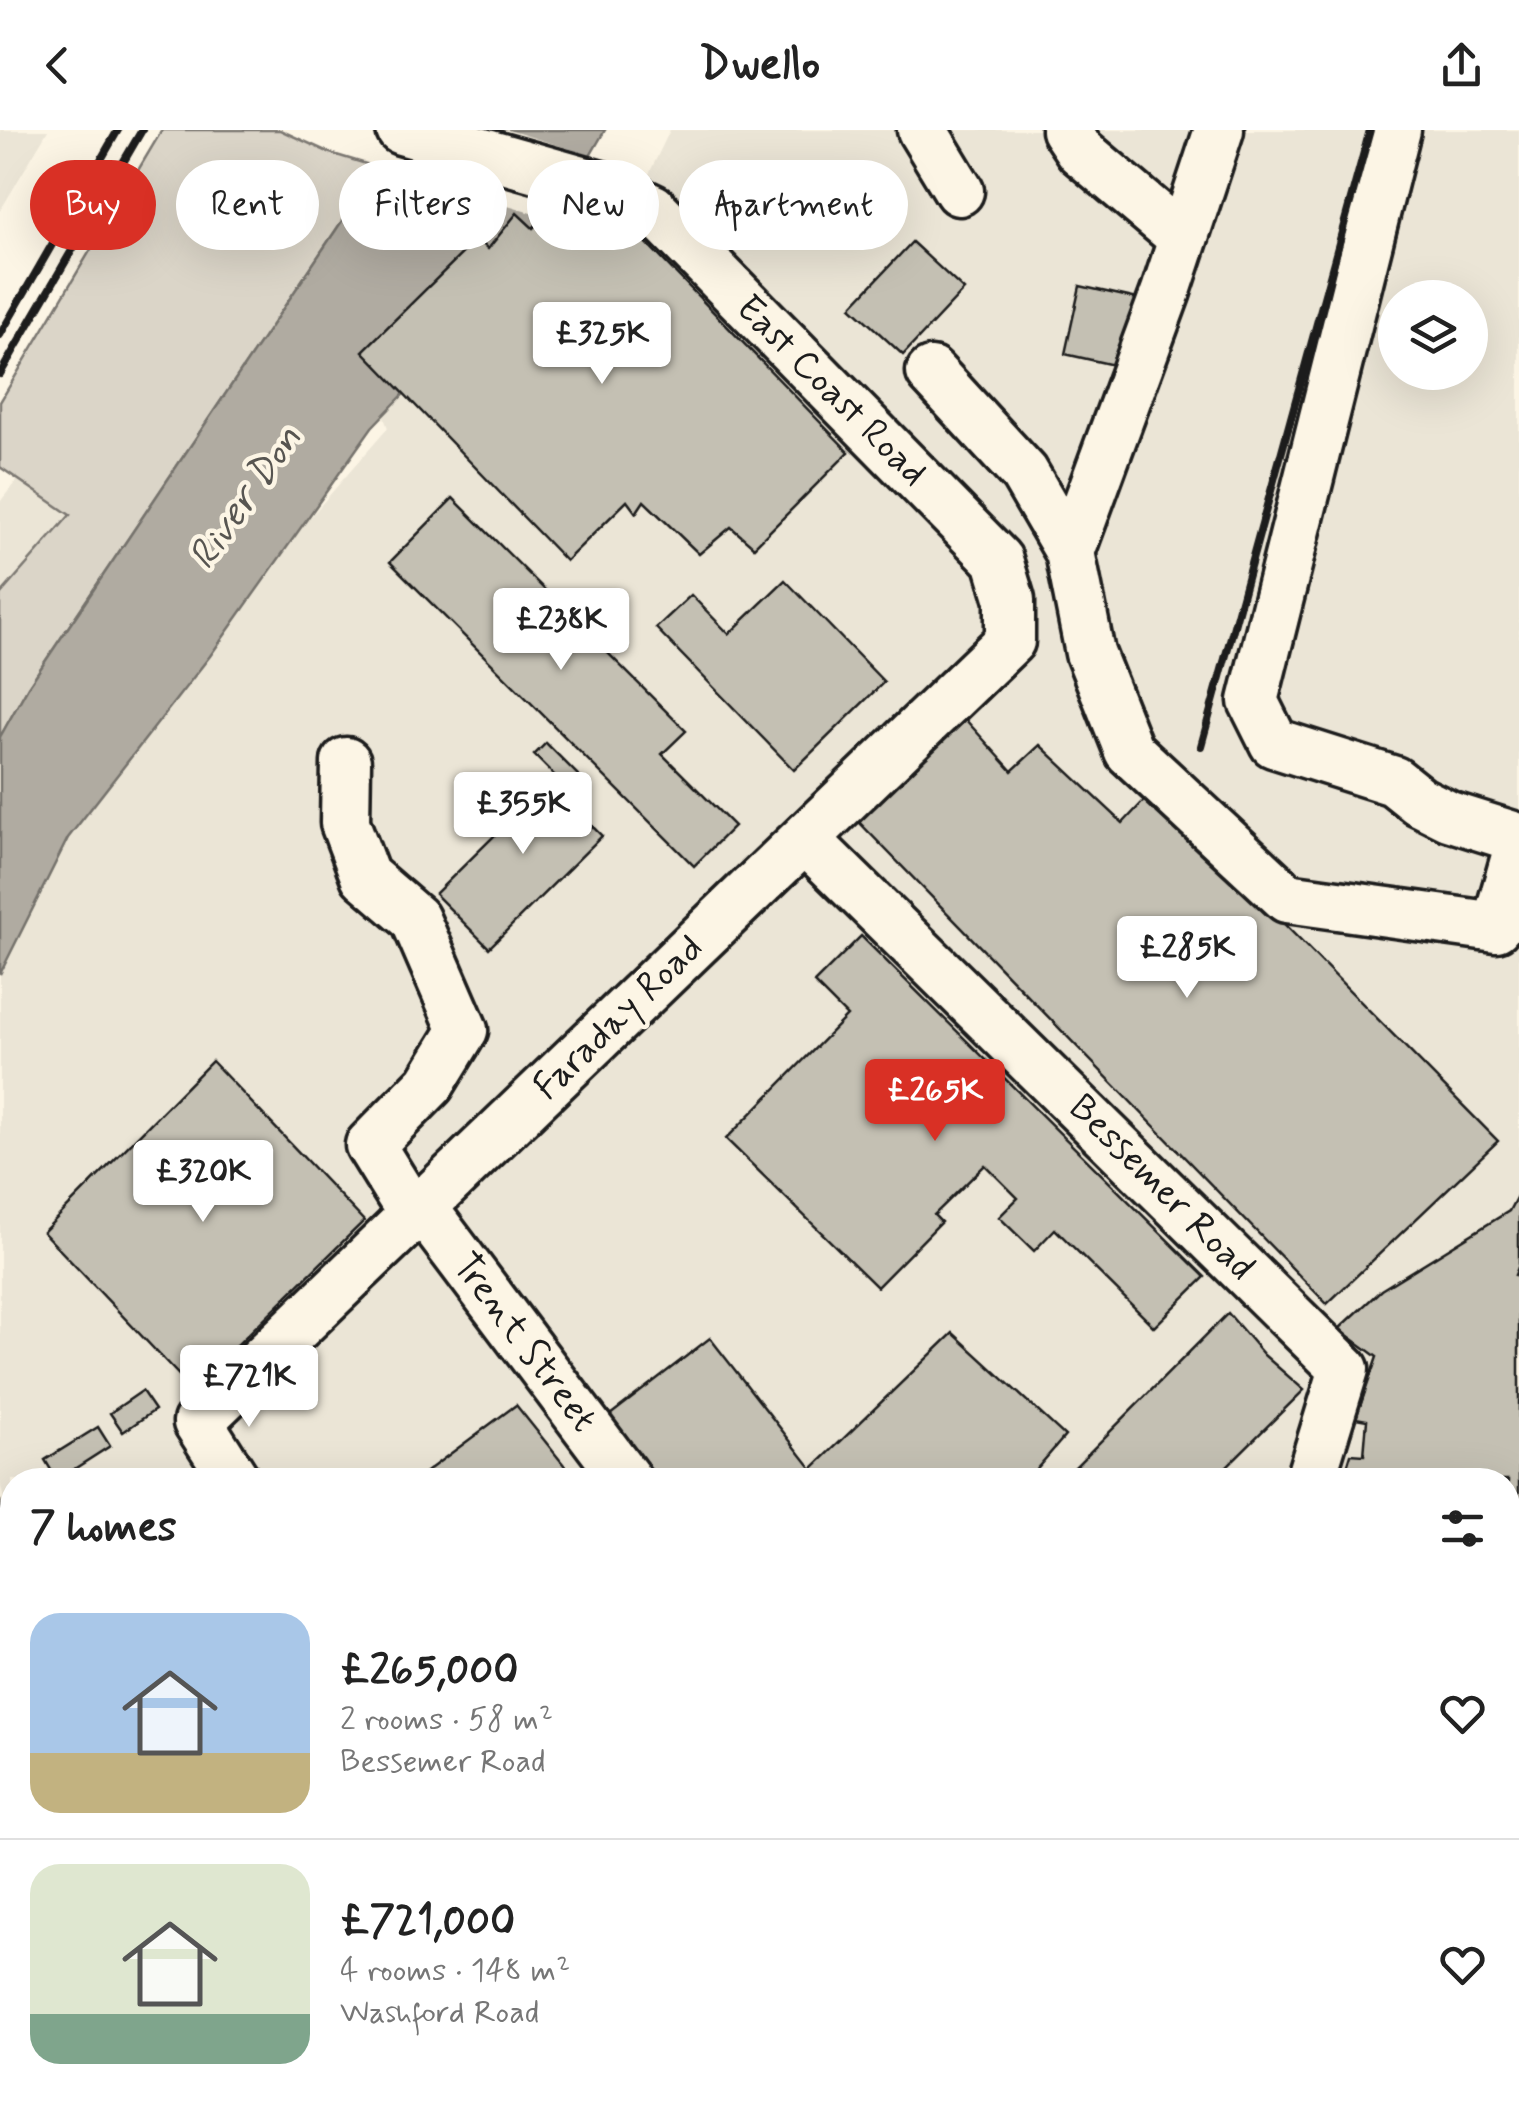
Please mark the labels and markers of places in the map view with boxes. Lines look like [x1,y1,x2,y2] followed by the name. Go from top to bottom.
[532,302,672,387] pin: £325K
[491,588,631,673] pin: £238K
[453,772,593,857] pin: £355K
[1117,916,1257,1001] pin: £285K
[865,1059,1005,1144] pin: £265K
[133,1140,273,1225] pin: £320K
[179,1345,319,1430] pin: £721K

